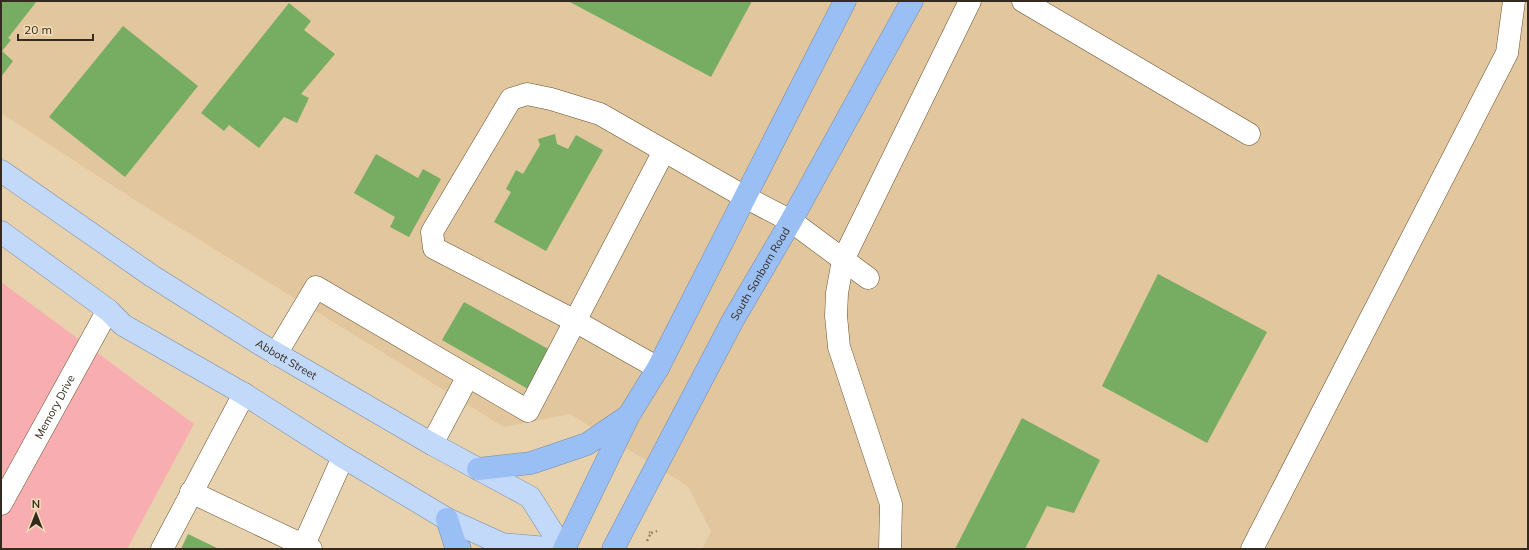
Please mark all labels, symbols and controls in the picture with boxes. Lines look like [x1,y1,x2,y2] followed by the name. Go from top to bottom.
[18,16,93,42] scale bar
[24,22,52,37] text: 20 m
[727,225,793,323] street label: South Sanborn Road
[253,336,320,383] street label: Abbott Street
[31,372,78,441] street label: Memory Drive
[16,494,56,534] north arrow
[32,497,40,511] text: N

